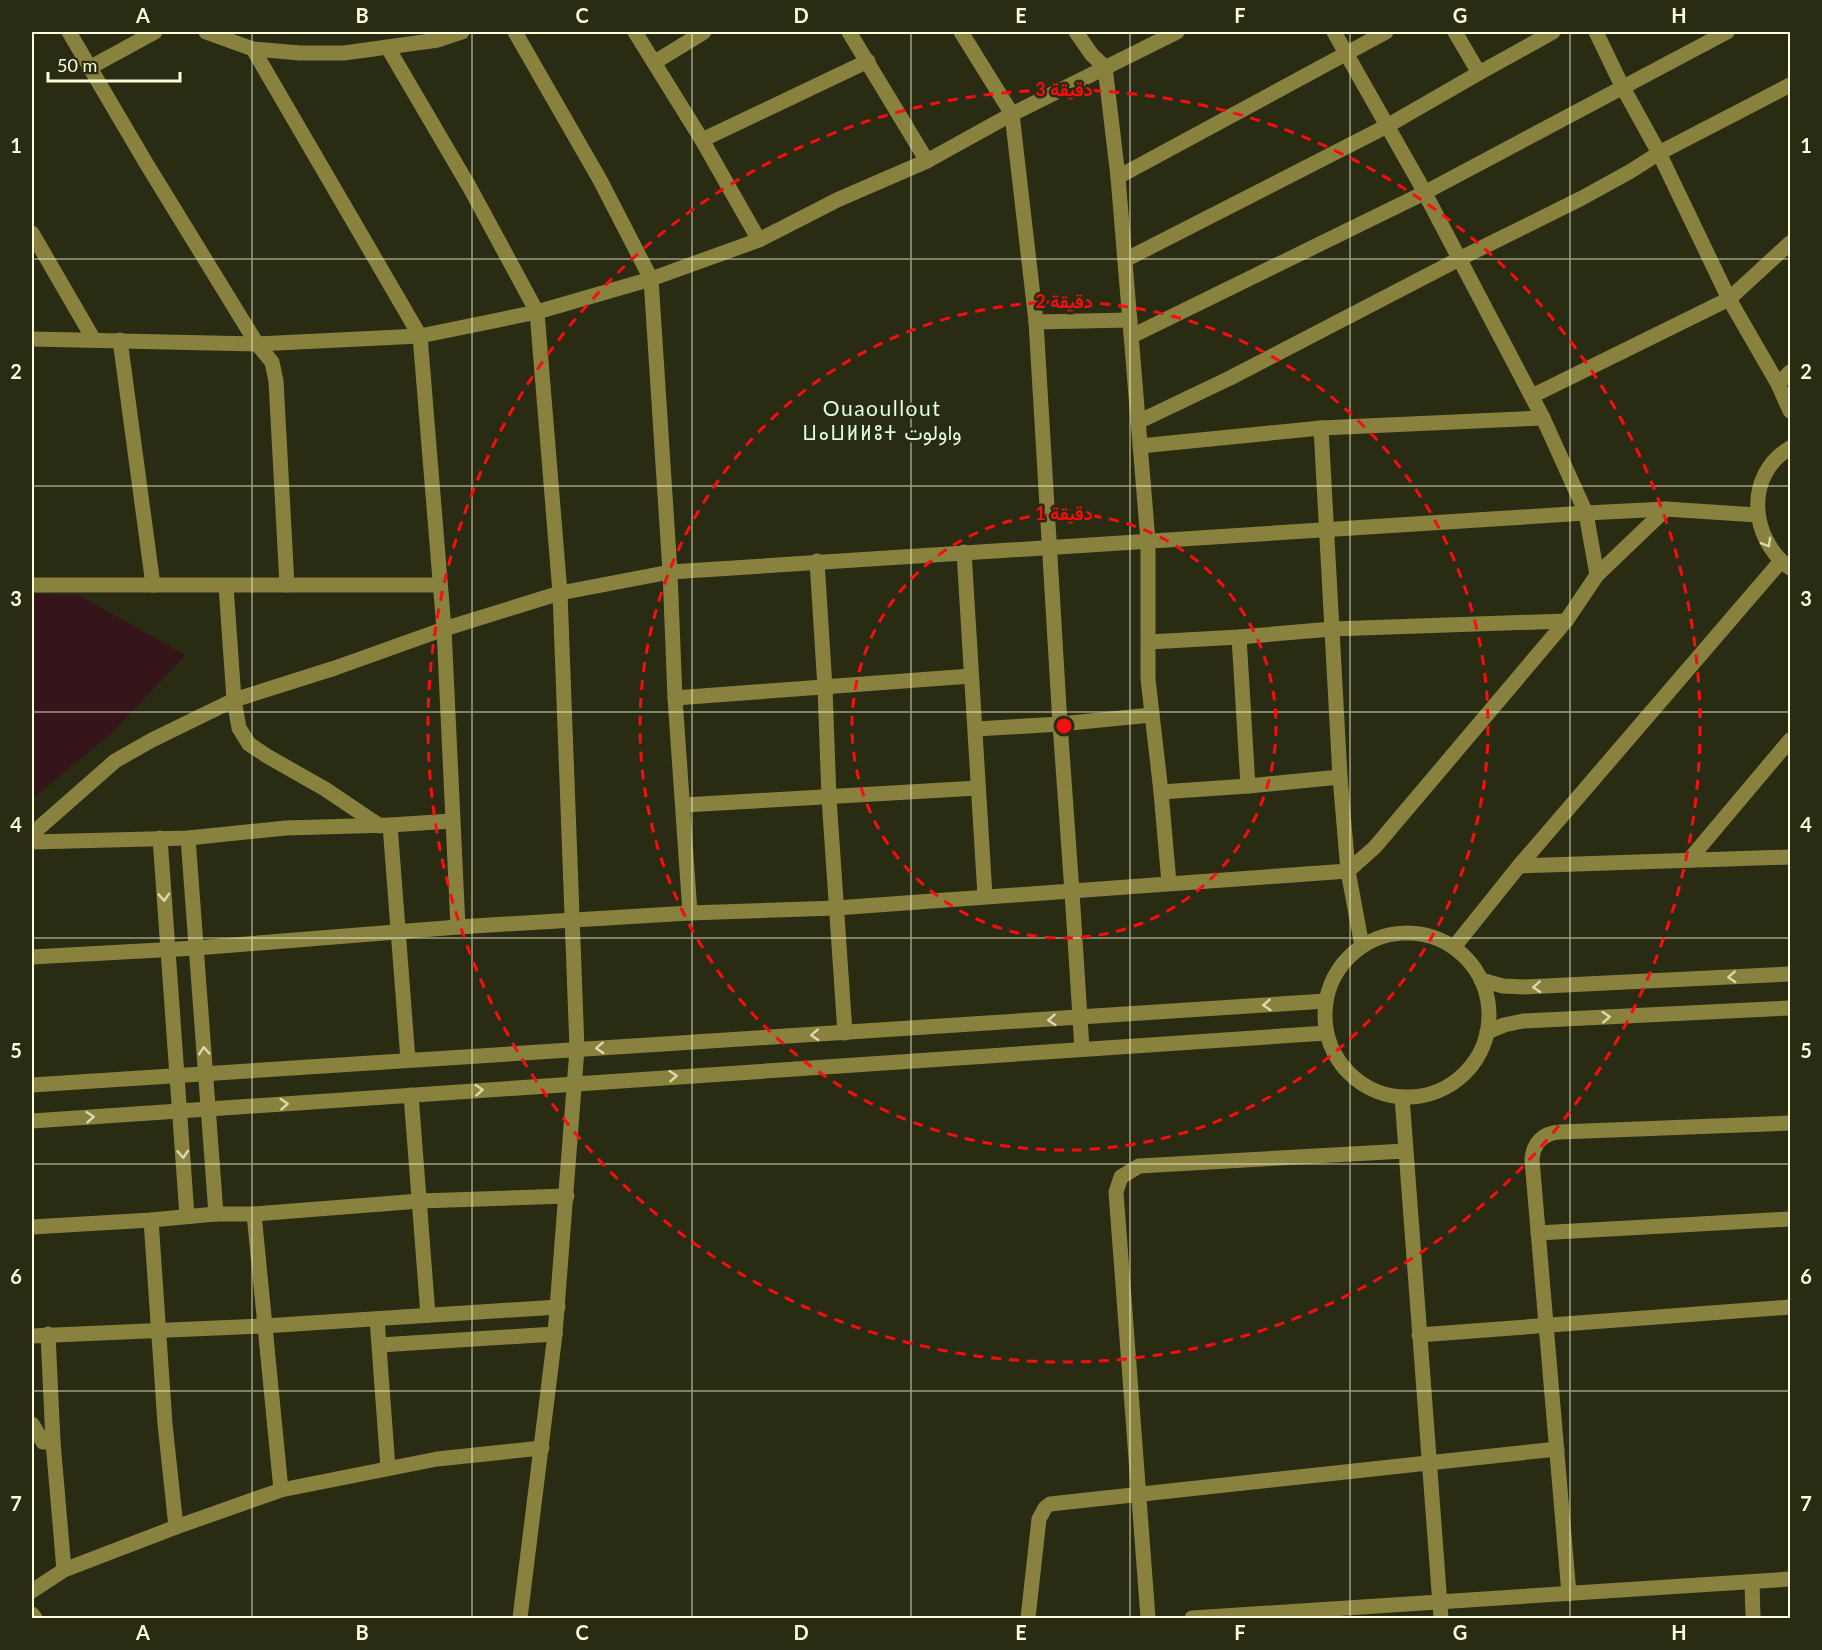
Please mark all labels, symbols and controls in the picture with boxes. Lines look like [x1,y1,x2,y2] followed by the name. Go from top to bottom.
[135,3,150,27] text: A
[355,3,369,27] text: B
[575,3,589,27] text: C
[793,3,809,27] text: D
[1015,3,1027,27] text: E
[1234,3,1246,27] text: F
[1453,3,1467,27] text: G
[1671,3,1687,27] text: H
[48,45,180,83] scale bar
[57,54,97,76] text: 50 m
[1035,78,1093,101] text: 3 دقيقة
[10,133,22,157] text: 1
[1800,133,1812,157] text: 1
[1035,290,1093,313] text: 2 دقيقة
[10,359,22,383] text: 2
[1800,359,1812,383] text: 2
[802,395,962,446] district label: Ouaoullout ⵡⴰⵡⵍⵍⵓⵜ واولوت
[1035,502,1093,525] text: 1 دقيقة
[1760,537,1772,547] one-way arrow
[10,586,22,610] text: 3
[1800,586,1812,610] text: 3
[1054,716,1074,736] centre of rings
[10,812,22,836] text: 4
[1800,812,1812,836] text: 4
[157,892,170,901] one-way arrow
[1728,970,1737,983] one-way arrow
[1533,980,1542,993] one-way arrow
[1263,999,1272,1012] one-way arrow
[1602,1010,1611,1023] one-way arrow
[1047,1013,1056,1026] one-way arrow
[811,1028,820,1041] one-way arrow
[10,1038,22,1062] text: 5
[1800,1038,1812,1062] text: 5
[595,1041,604,1054] one-way arrow
[198,1046,211,1055] one-way arrow
[669,1070,678,1083] one-way arrow
[474,1084,483,1097] one-way arrow
[280,1097,289,1110] one-way arrow
[85,1111,94,1124] one-way arrow
[176,1150,189,1159] one-way arrow
[10,1264,22,1288] text: 6
[1800,1264,1812,1288] text: 6
[10,1491,22,1515] text: 7
[1800,1491,1812,1515] text: 7
[135,1620,150,1644] text: A
[355,1620,369,1644] text: B
[575,1620,589,1644] text: C
[793,1620,809,1644] text: D
[1015,1620,1027,1644] text: E
[1234,1620,1246,1644] text: F
[1453,1620,1467,1644] text: G
[1671,1620,1687,1644] text: H

